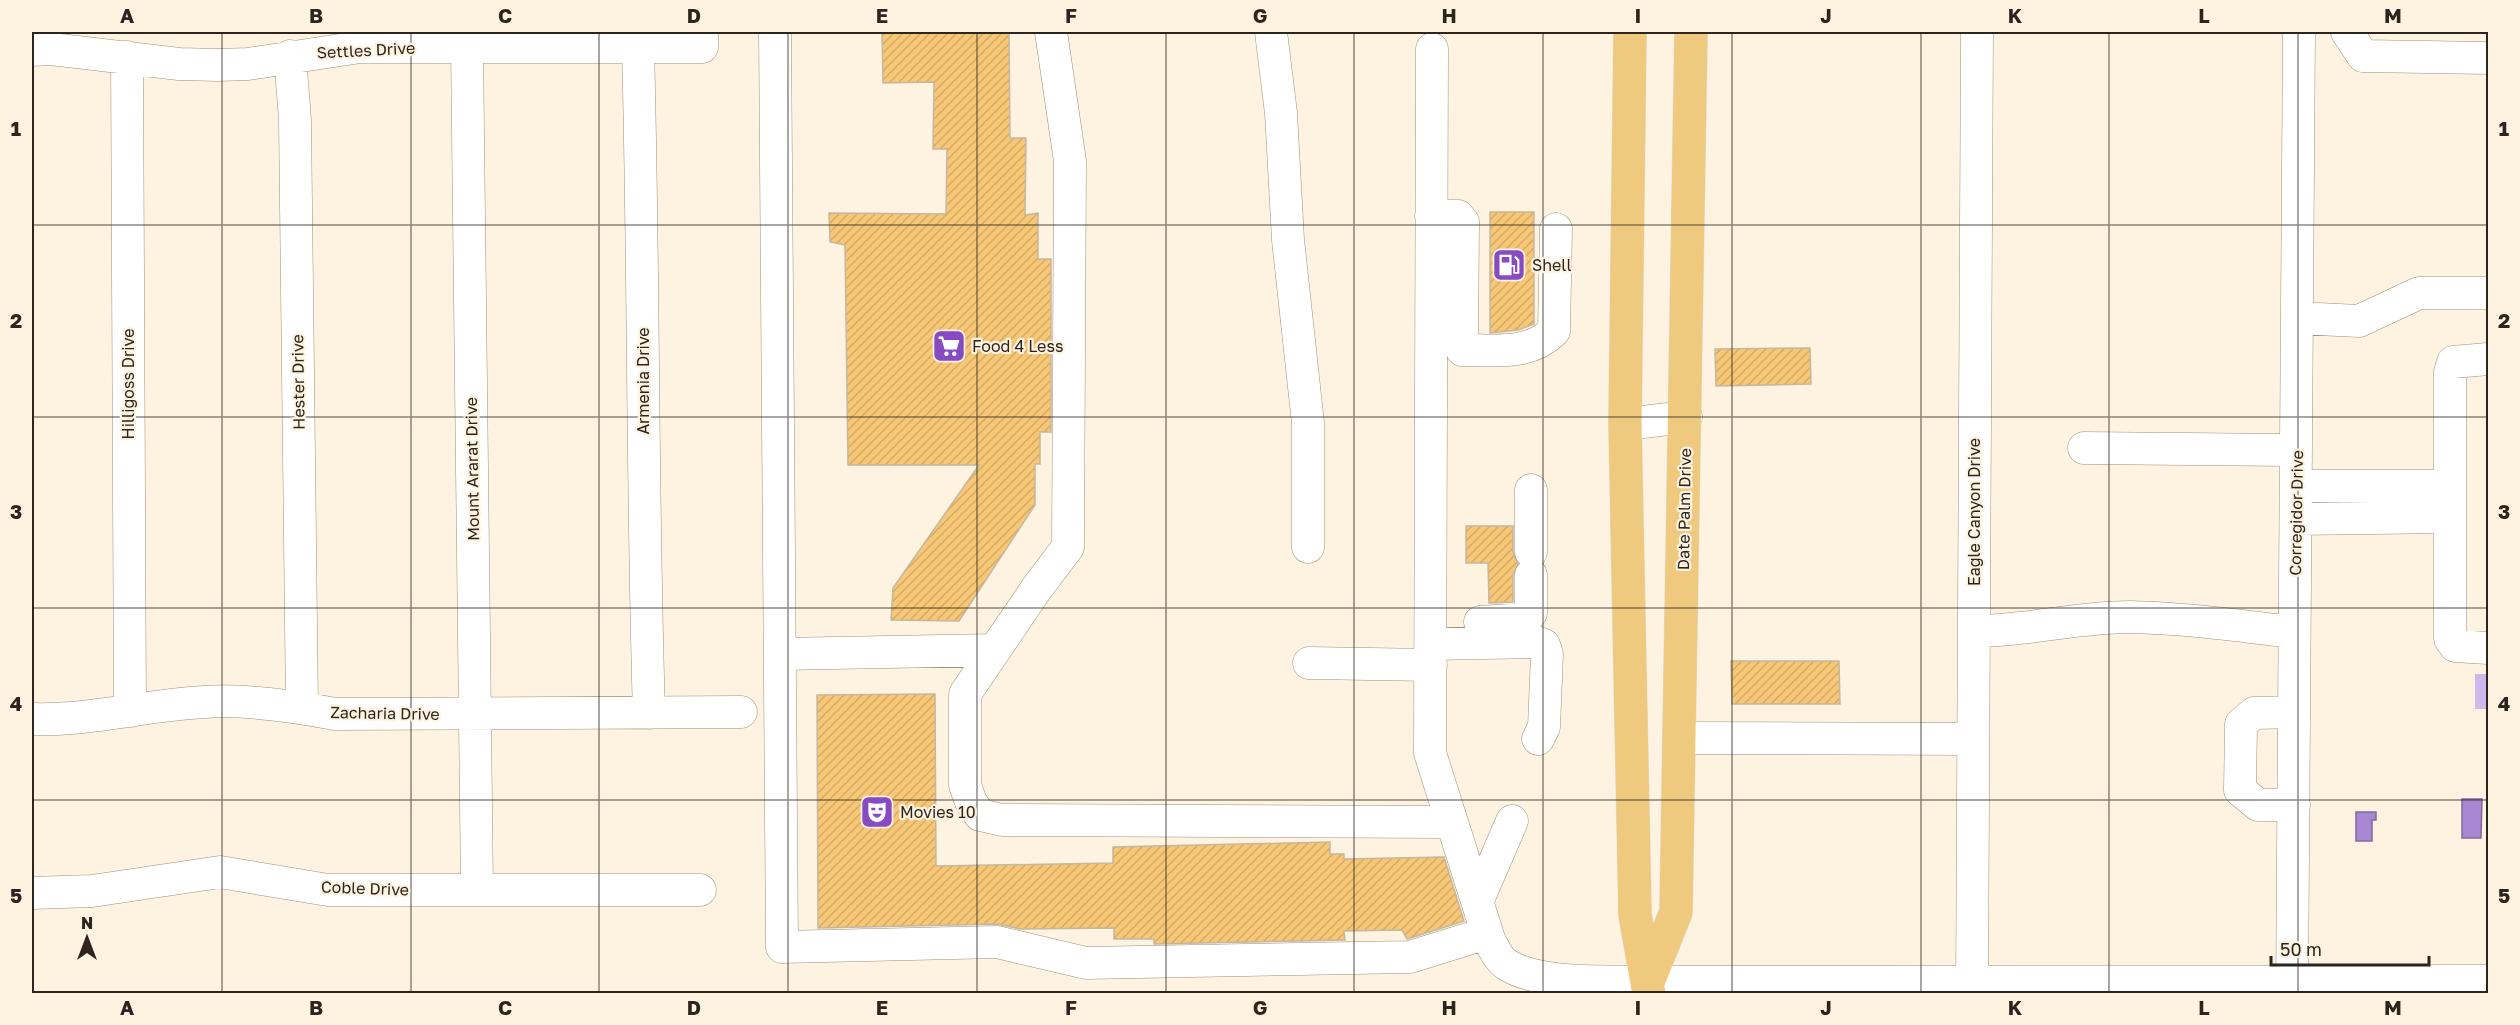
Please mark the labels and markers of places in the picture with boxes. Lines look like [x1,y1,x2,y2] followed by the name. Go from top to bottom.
[1491,247,1527,283] fuel station icon: Shell
[1532,255,1572,275] place label: Shell
[931,328,967,364] supermarket icon: Food 4 Less
[972,336,1063,356] place label: Food 4 Less
[859,794,895,830] theatre icon: Movies 10
[900,802,976,822] place label: Movies 10

